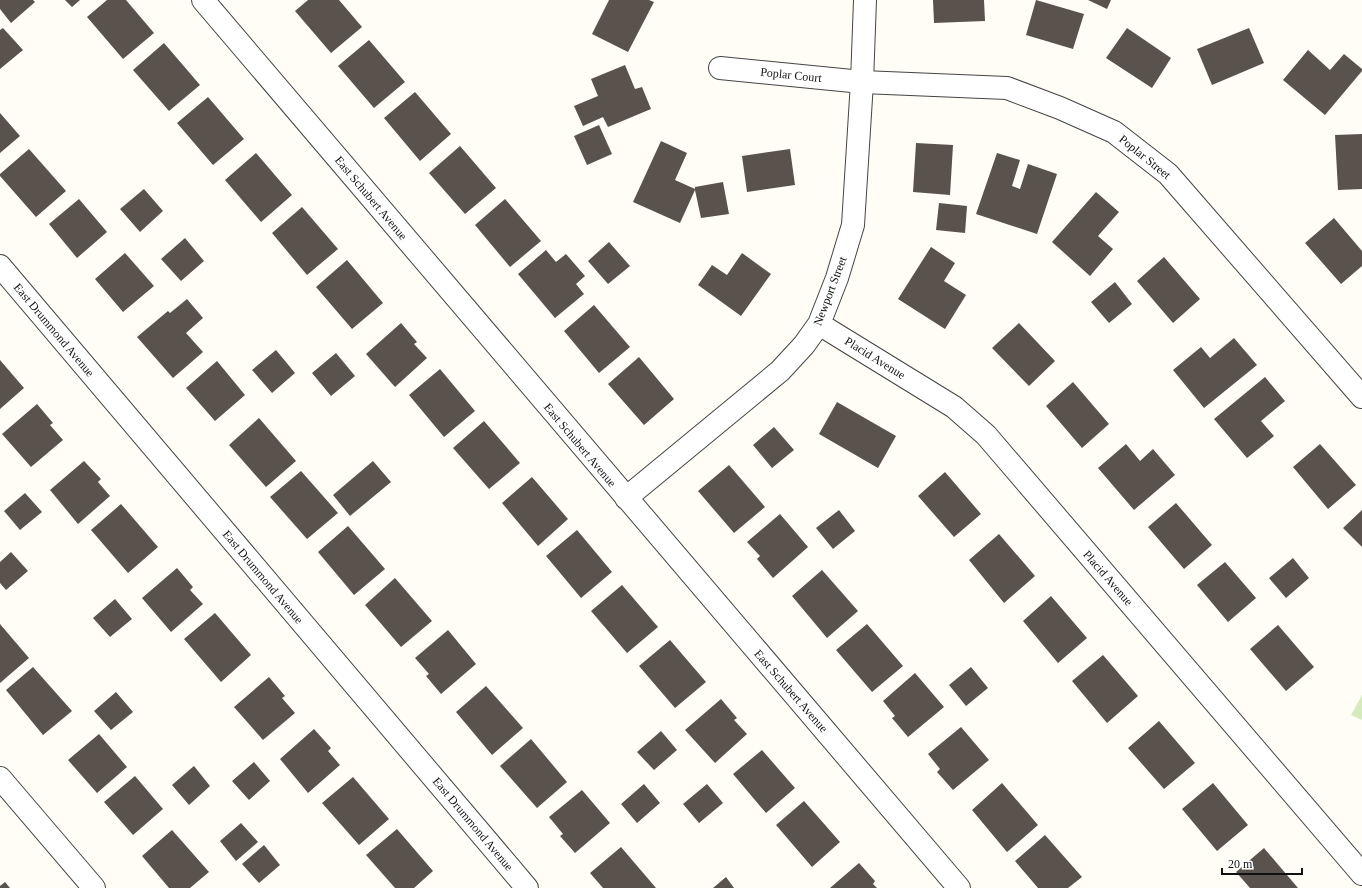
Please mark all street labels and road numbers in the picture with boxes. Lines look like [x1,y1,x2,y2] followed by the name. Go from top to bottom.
[760,65,823,85] street label: Poplar Court
[1116,132,1174,182] street label: Poplar Street
[332,153,410,243] street label: East Schubert Avenue
[810,254,850,328] street label: Newport Street
[11,280,97,380] street label: East Drummond Avenue
[842,334,908,382] street label: Placid Avenue
[541,400,619,490] street label: East Schubert Avenue
[220,527,306,627] street label: East Drummond Avenue
[1080,547,1136,609] street label: Placid Avenue
[751,647,831,735] street label: East Schubert Avenue
[430,774,516,874] street label: East Drummond Avenue

